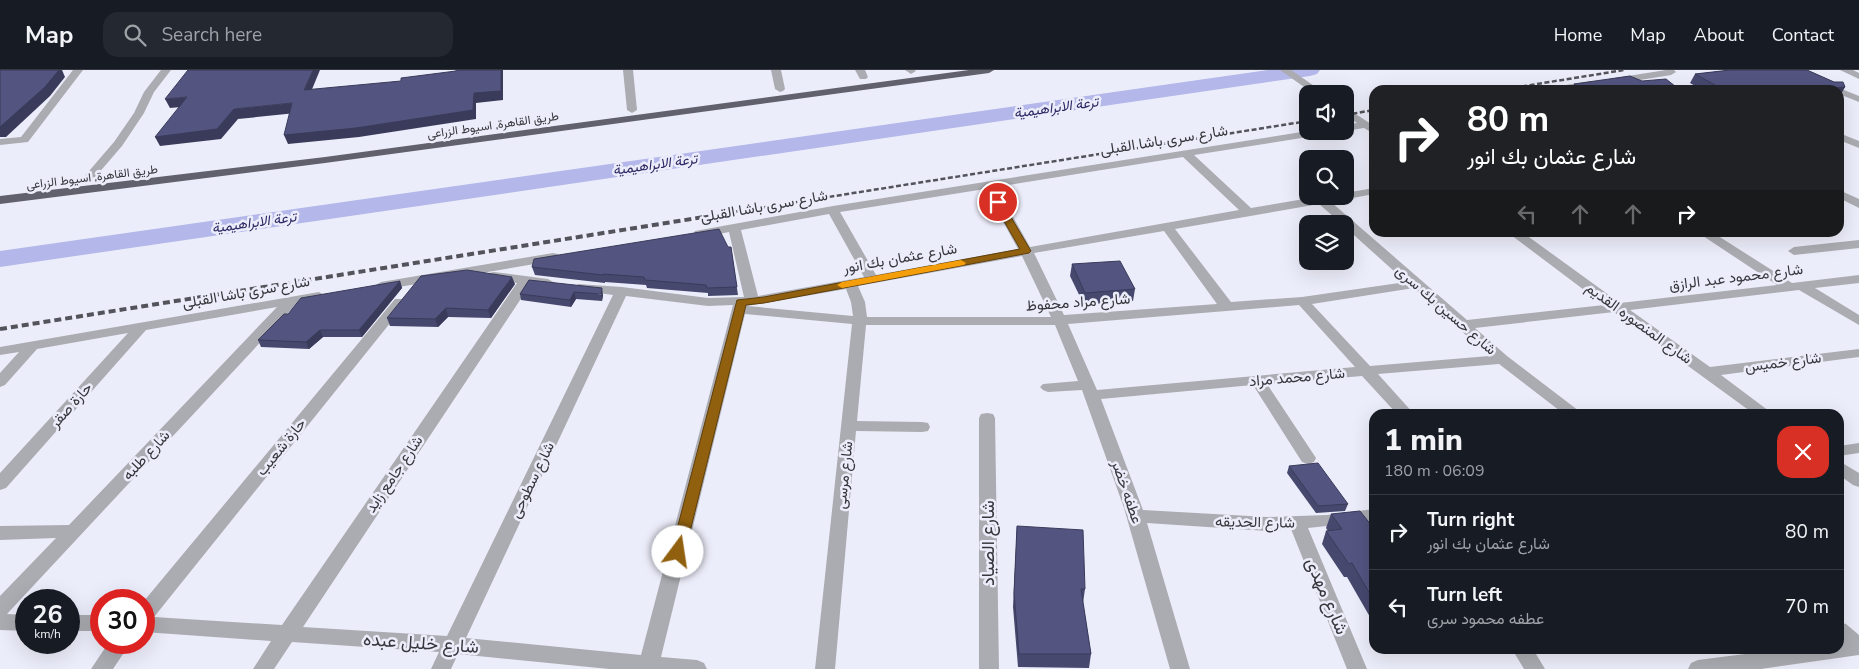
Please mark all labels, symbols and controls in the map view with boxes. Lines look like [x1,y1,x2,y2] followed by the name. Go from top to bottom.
[103,12,453,57] search box
[25,19,73,51] text: Map
[121,21,149,49] icon: search
[161,22,262,48] text: Search here
[1554,23,1602,47] text: Home
[1630,23,1666,47] text: Map
[1694,23,1744,47] text: About
[1772,23,1834,47] text: Contact
[1299,85,1354,270] map controls
[1299,85,1354,140] button: sound
[1013,92,1101,123] water label: ترعة الابراهيمية
[1467,96,1549,143] text: 80 m
[1384,105,1449,170] icon: right
[426,108,560,142] street label: طريق القاهرة, اسيوط الزراعى
[1099,120,1230,161] street label: شارع سرى باشا القبلى
[1467,142,1636,172] text: شارع عثمان بك انور
[612,149,700,180] water label: ترعة الابراهيمية
[1299,150,1354,205] button: search
[25,161,159,193] street label: طريق القاهرة, اسيوط الزراعى
[977,181,1019,223] pin
[699,185,830,228] street label: شارع سرى باشا القبلى
[984,188,1012,216] icon: arrive
[1513,200,1541,228] icon: left
[1566,200,1594,228] icon: ahead
[1619,200,1647,228] icon: ahead
[1672,200,1700,228] icon: right
[211,207,299,238] water label: ترعة الابراهيمية
[1299,215,1354,270] button: layers
[841,238,959,279] street label: شارع عثمان بك انور
[1668,259,1804,296] street label: شارع محمود عبد الرازق
[1391,261,1501,360] street label: شارع حسين بك سرى
[181,271,312,314] street label: شارع سرى باشا القبلى
[1581,278,1696,369] street label: شارع المنصوره القديم
[1025,288,1131,317] street label: شارع مراد محفوظ
[1744,347,1823,378] street label: شارع خميس
[1248,363,1346,392] street label: شارع محمد مراد
[45,378,97,433] street label: حارة صقر
[252,414,310,480] street label: حارة شعيب
[1384,420,1463,461] text: 1 min
[118,426,175,485] street label: شارع طلبه
[1777,426,1829,478] button: close
[361,431,428,517] street label: شارع جامع زايد
[505,438,560,522] street label: شارع سطوحى
[830,440,859,510] street label: شارع مرسى
[1107,457,1147,527] street label: عطفه خضر
[1384,460,1485,482] text: 180 m · 06:09
[976,500,1000,586] street label: شارع الصياد
[1427,507,1514,533] text: Turn right
[1215,511,1295,534] street label: شارع الحديقه
[1384,518,1412,546] icon: right
[1785,519,1829,545] text: 80 m
[651,525,703,577] position arrow
[1427,533,1550,555] text: شارع عثمان بك انور
[1300,554,1354,638] street label: شارع مهدى
[1427,582,1502,608] text: Turn left
[90,589,155,654] speed limit sign: 30
[1384,593,1412,621] icon: left
[1785,594,1829,620] text: 70 m
[32,598,63,632] text: 26
[1427,608,1544,630] text: عطفه محمود سرى
[34,626,61,642] text: km/h
[362,627,480,659] street label: شارع خليل عبده

